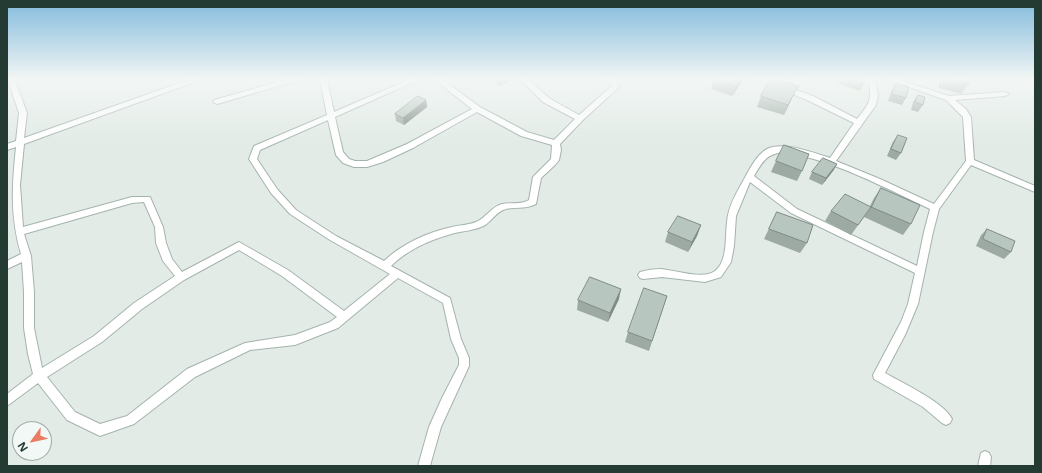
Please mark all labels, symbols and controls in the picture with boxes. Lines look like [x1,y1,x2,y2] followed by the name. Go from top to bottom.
[12,421,52,461] north arrow
[14,439,31,455] text: N

